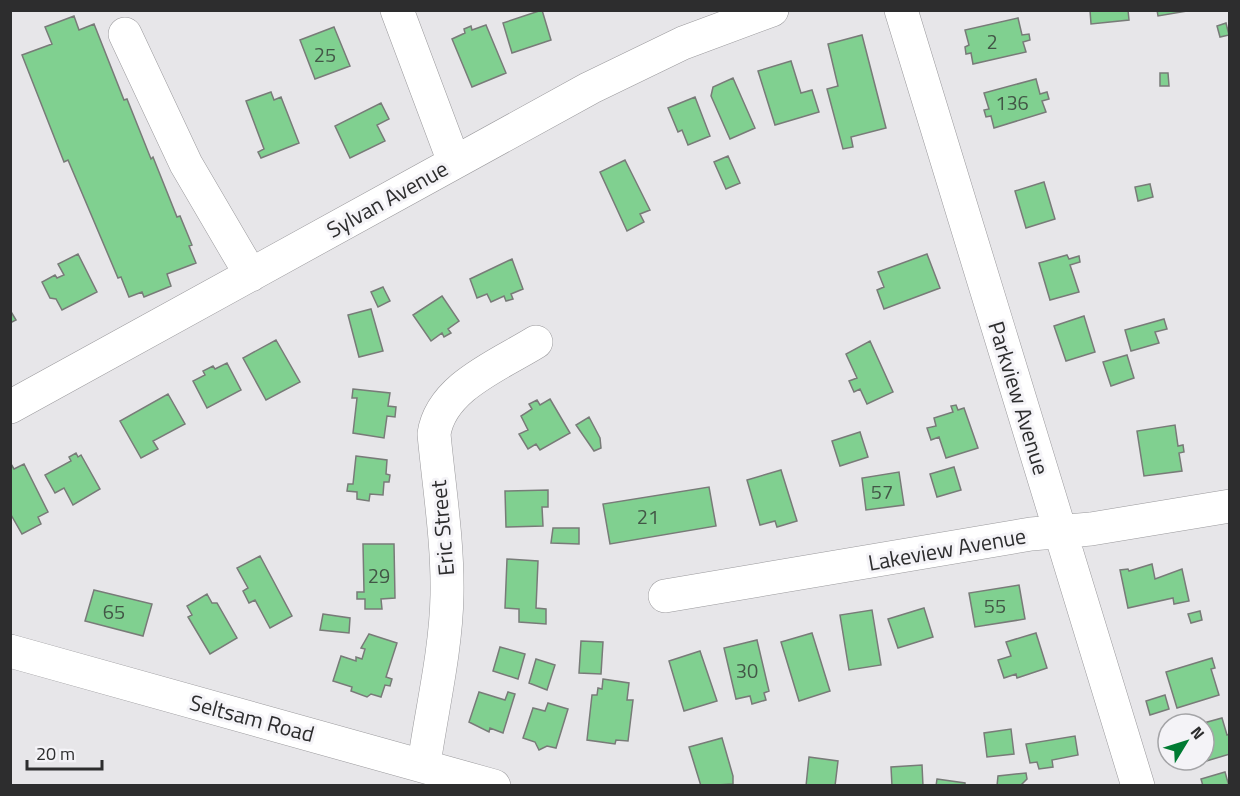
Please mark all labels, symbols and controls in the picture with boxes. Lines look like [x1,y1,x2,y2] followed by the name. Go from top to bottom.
[986,26,998,57] house number: 2
[314,39,336,70] house number: 25
[995,87,1029,118] house number: 136
[320,152,454,246] street label: Sylvan Avenue
[980,317,1058,479] street label: Parkview Avenue
[871,476,893,507] house number: 57
[421,479,463,577] street label: Eric Street
[637,501,659,532] house number: 21
[865,518,1029,580] street label: Lakeview Avenue
[368,560,390,591] house number: 29
[984,590,1006,621] house number: 55
[103,596,125,627] house number: 65
[736,655,758,686] house number: 30
[186,685,318,751] street label: Seltsam Road
[1156,712,1216,772] north arrow
[1185,721,1211,745] text: N
[27,733,102,771] scale bar
[36,740,75,767] text: 20 m

